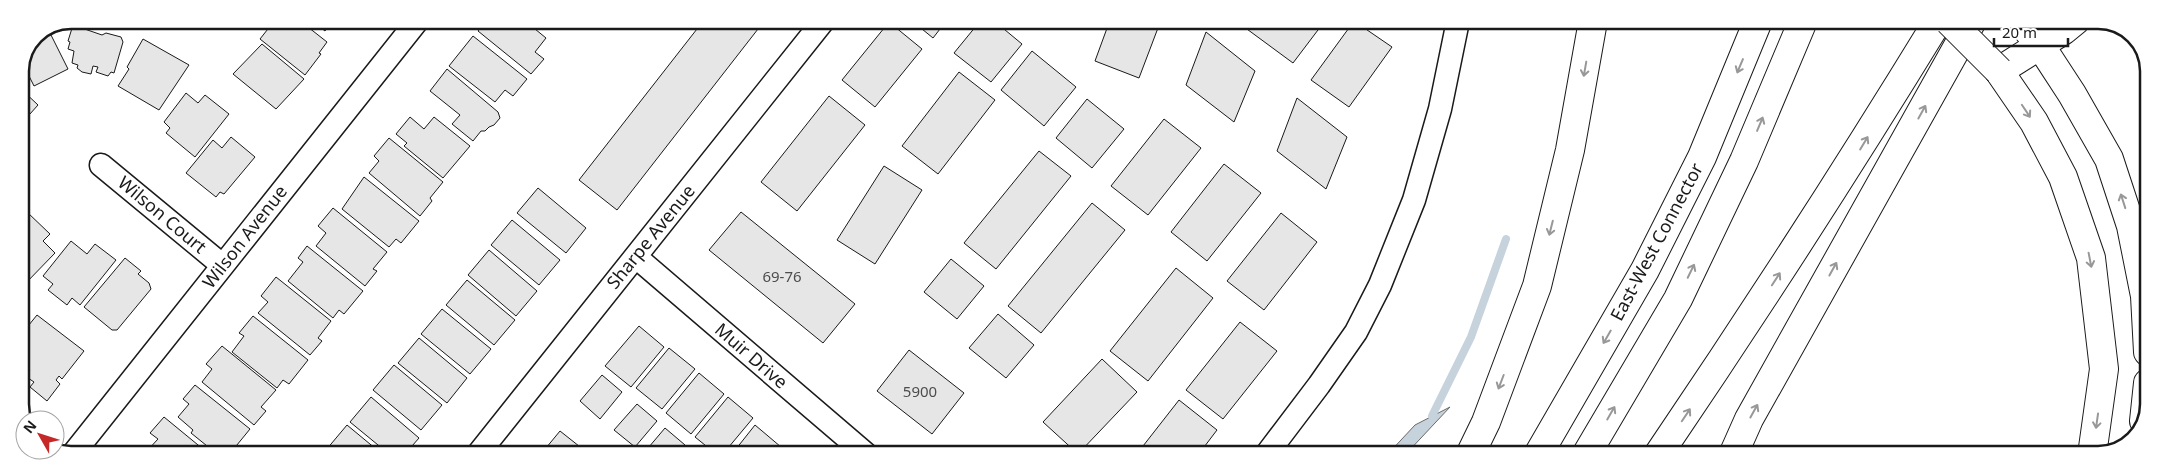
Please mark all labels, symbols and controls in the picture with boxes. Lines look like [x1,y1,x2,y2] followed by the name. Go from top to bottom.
[1994,15,2068,47] scale bar
[2002,22,2037,42] text: 20 m
[1735,58,1744,73] one-way arrow
[1579,60,1589,76] one-way arrow
[2021,104,2031,118] one-way arrow
[1917,106,1927,120] one-way arrow
[1756,117,1765,132] one-way arrow
[1859,136,1869,150] one-way arrow
[1604,158,1708,325] street label: East-West Connector
[113,170,212,259] street label: Wilson Court
[601,179,700,294] street label: Sharpe Avenue
[196,180,292,293] street label: Wilson Avenue
[2117,193,2127,209] one-way arrow
[1546,219,1555,235] one-way arrow
[2086,251,2096,267] one-way arrow
[1829,262,1839,277] one-way arrow
[1687,264,1696,279] one-way arrow
[762,266,802,286] house number: 69-76
[1771,273,1781,287] one-way arrow
[710,317,793,393] street label: Muir Drive
[1601,330,1611,344] one-way arrow
[1496,374,1505,389] one-way arrow
[903,381,937,401] house number: 5900
[1749,404,1759,418] one-way arrow
[1607,406,1617,420] one-way arrow
[1681,408,1691,422] one-way arrow
[15,410,65,460] north arrow
[2092,412,2102,428] one-way arrow
[19,416,40,437] text: N

